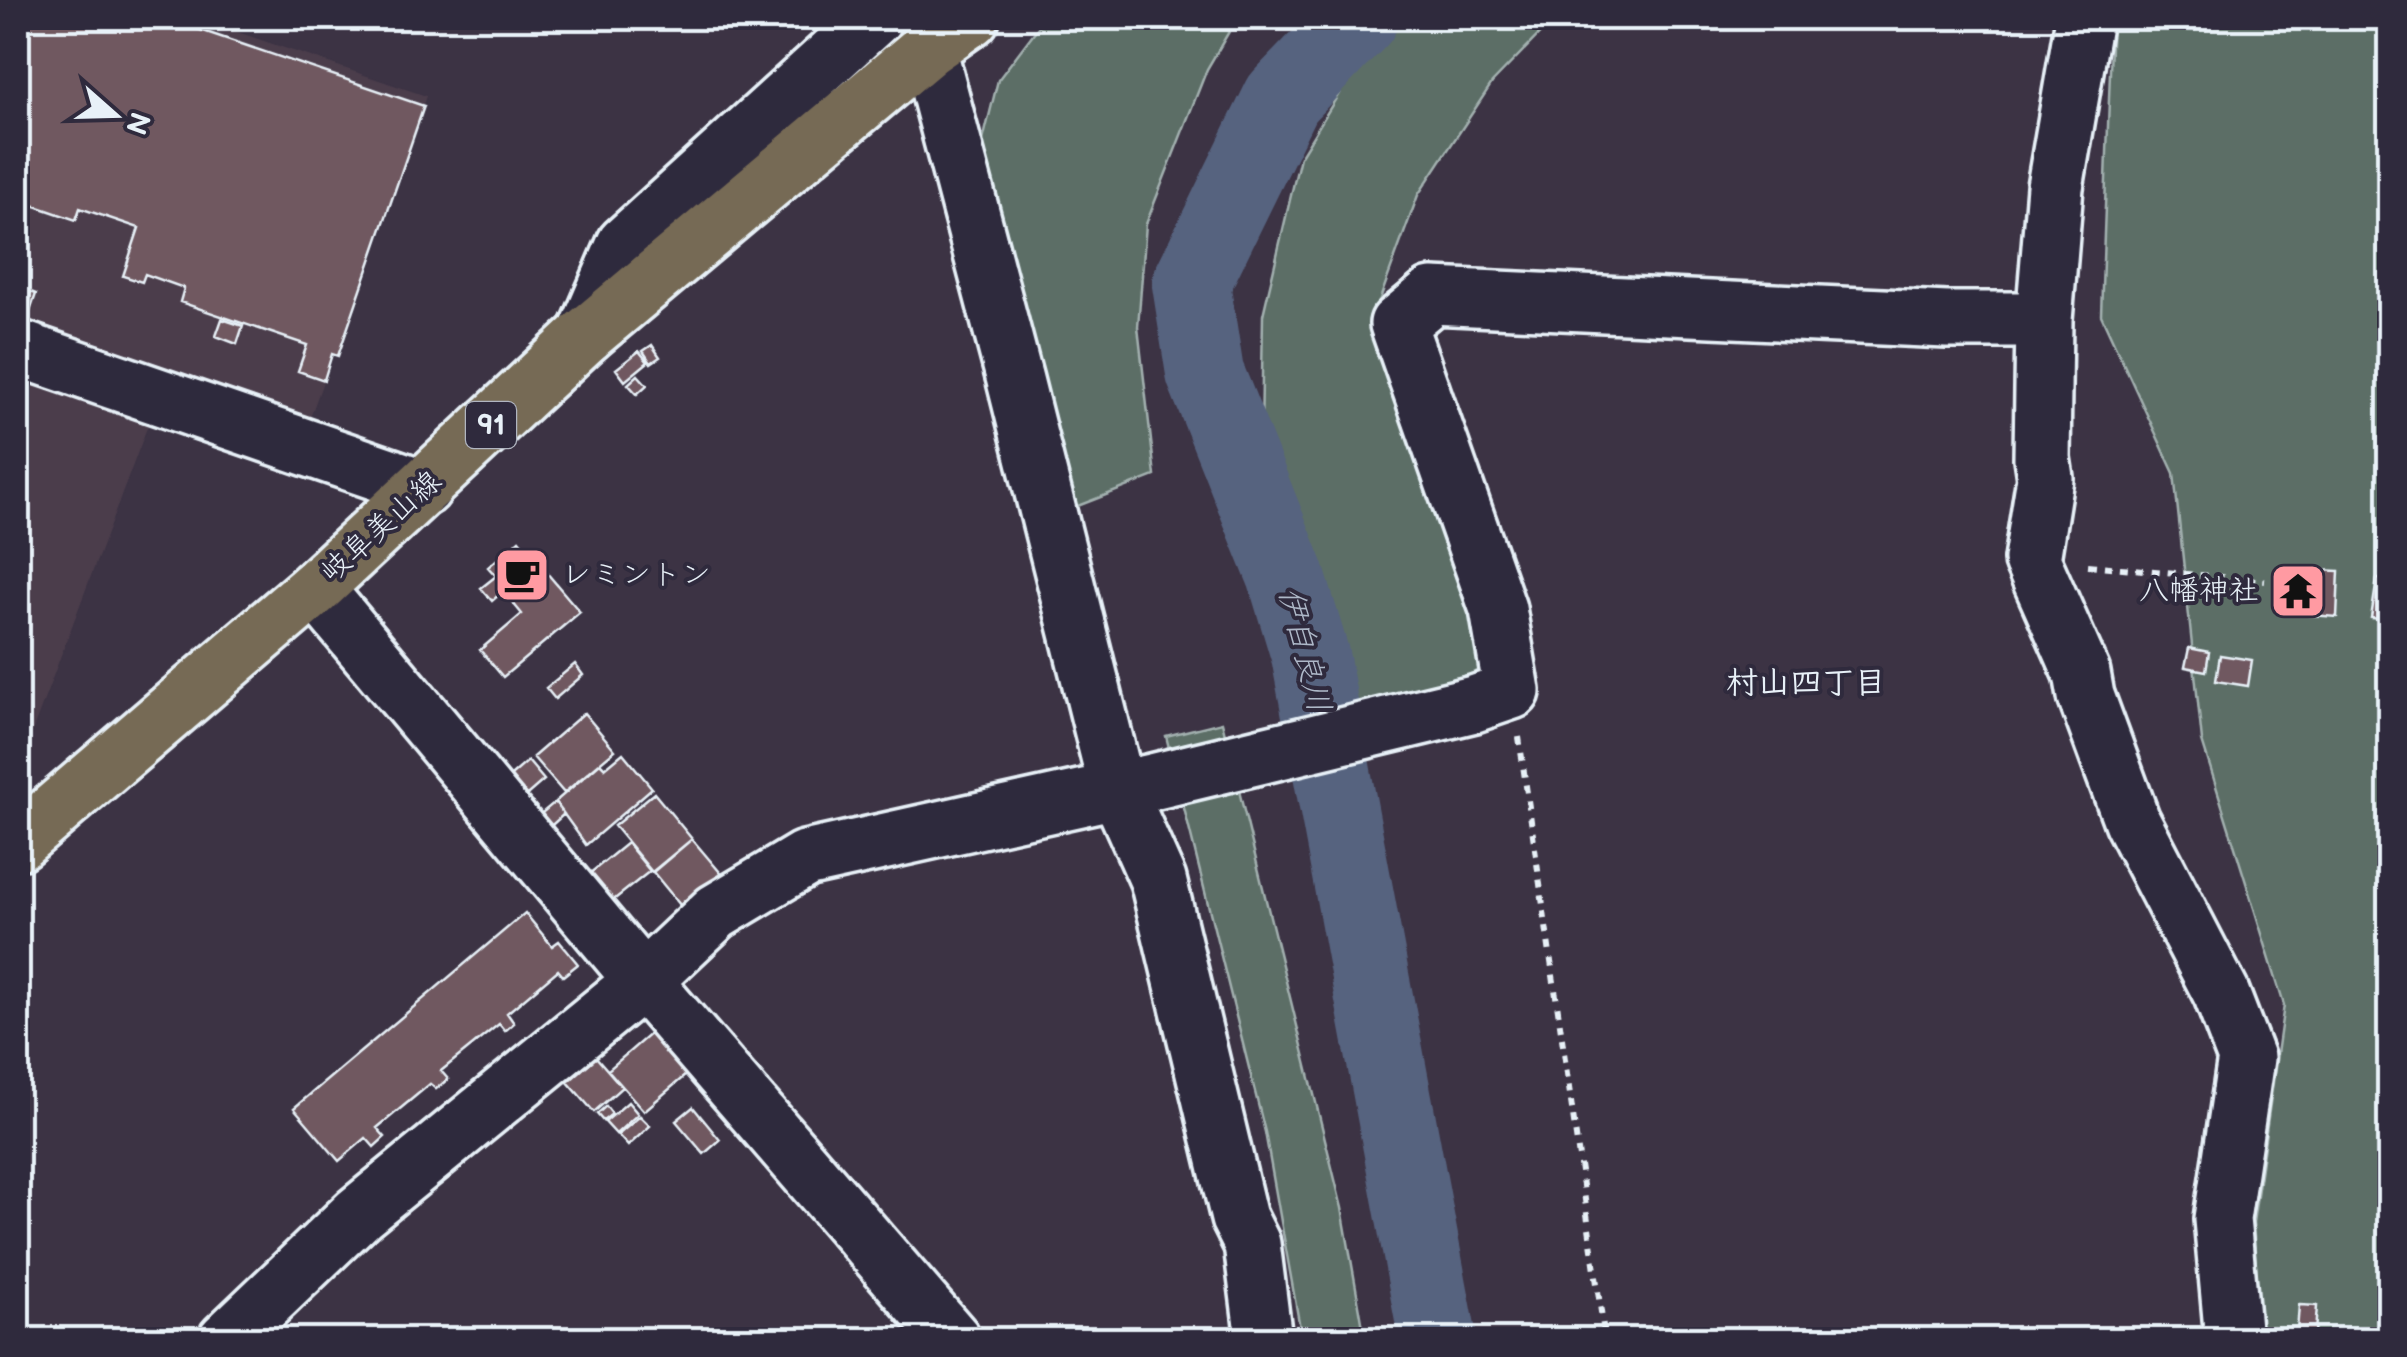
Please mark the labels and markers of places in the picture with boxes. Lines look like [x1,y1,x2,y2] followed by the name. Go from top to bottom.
[492,545,552,605] cafe icon: レミントン
[561,557,711,593] place label: レミントン
[2268,561,2328,621] temple icon: 八幡神社
[2139,573,2259,609] place label: 八幡神社

